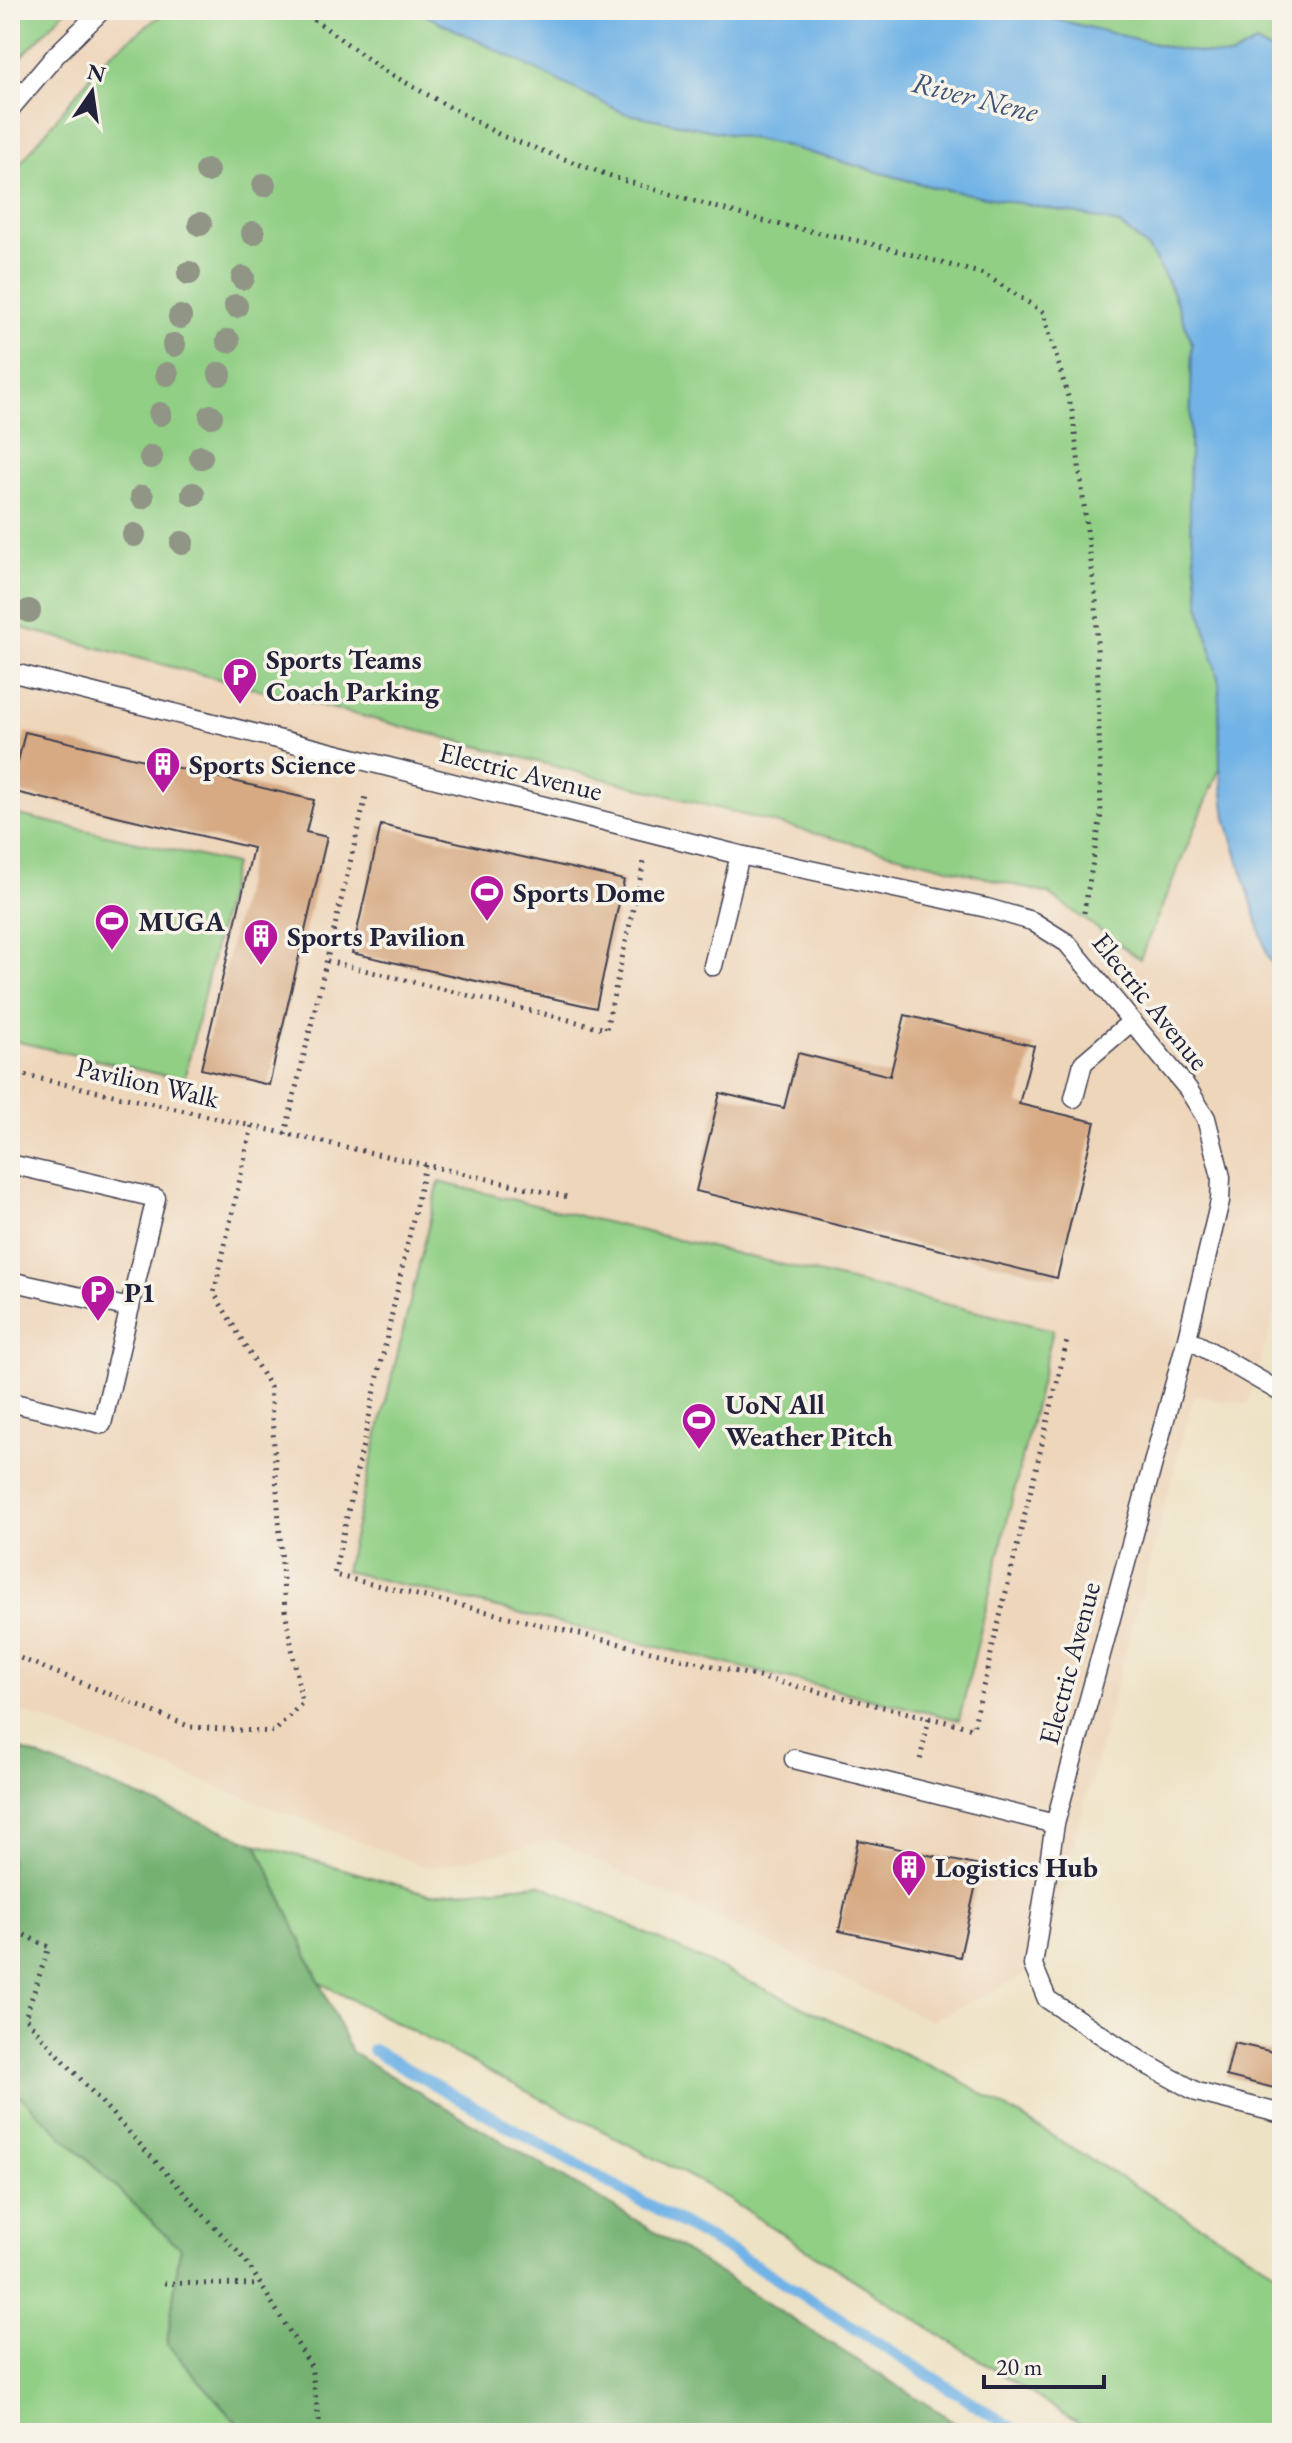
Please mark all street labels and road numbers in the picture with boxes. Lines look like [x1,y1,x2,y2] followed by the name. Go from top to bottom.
[436,733,606,809] street label: Electric Avenue
[1084,925,1218,1077] street label: Electric Avenue
[73,1048,224,1116] street label: Pavilion Walk
[1030,1578,1108,1748] street label: Electric Avenue

